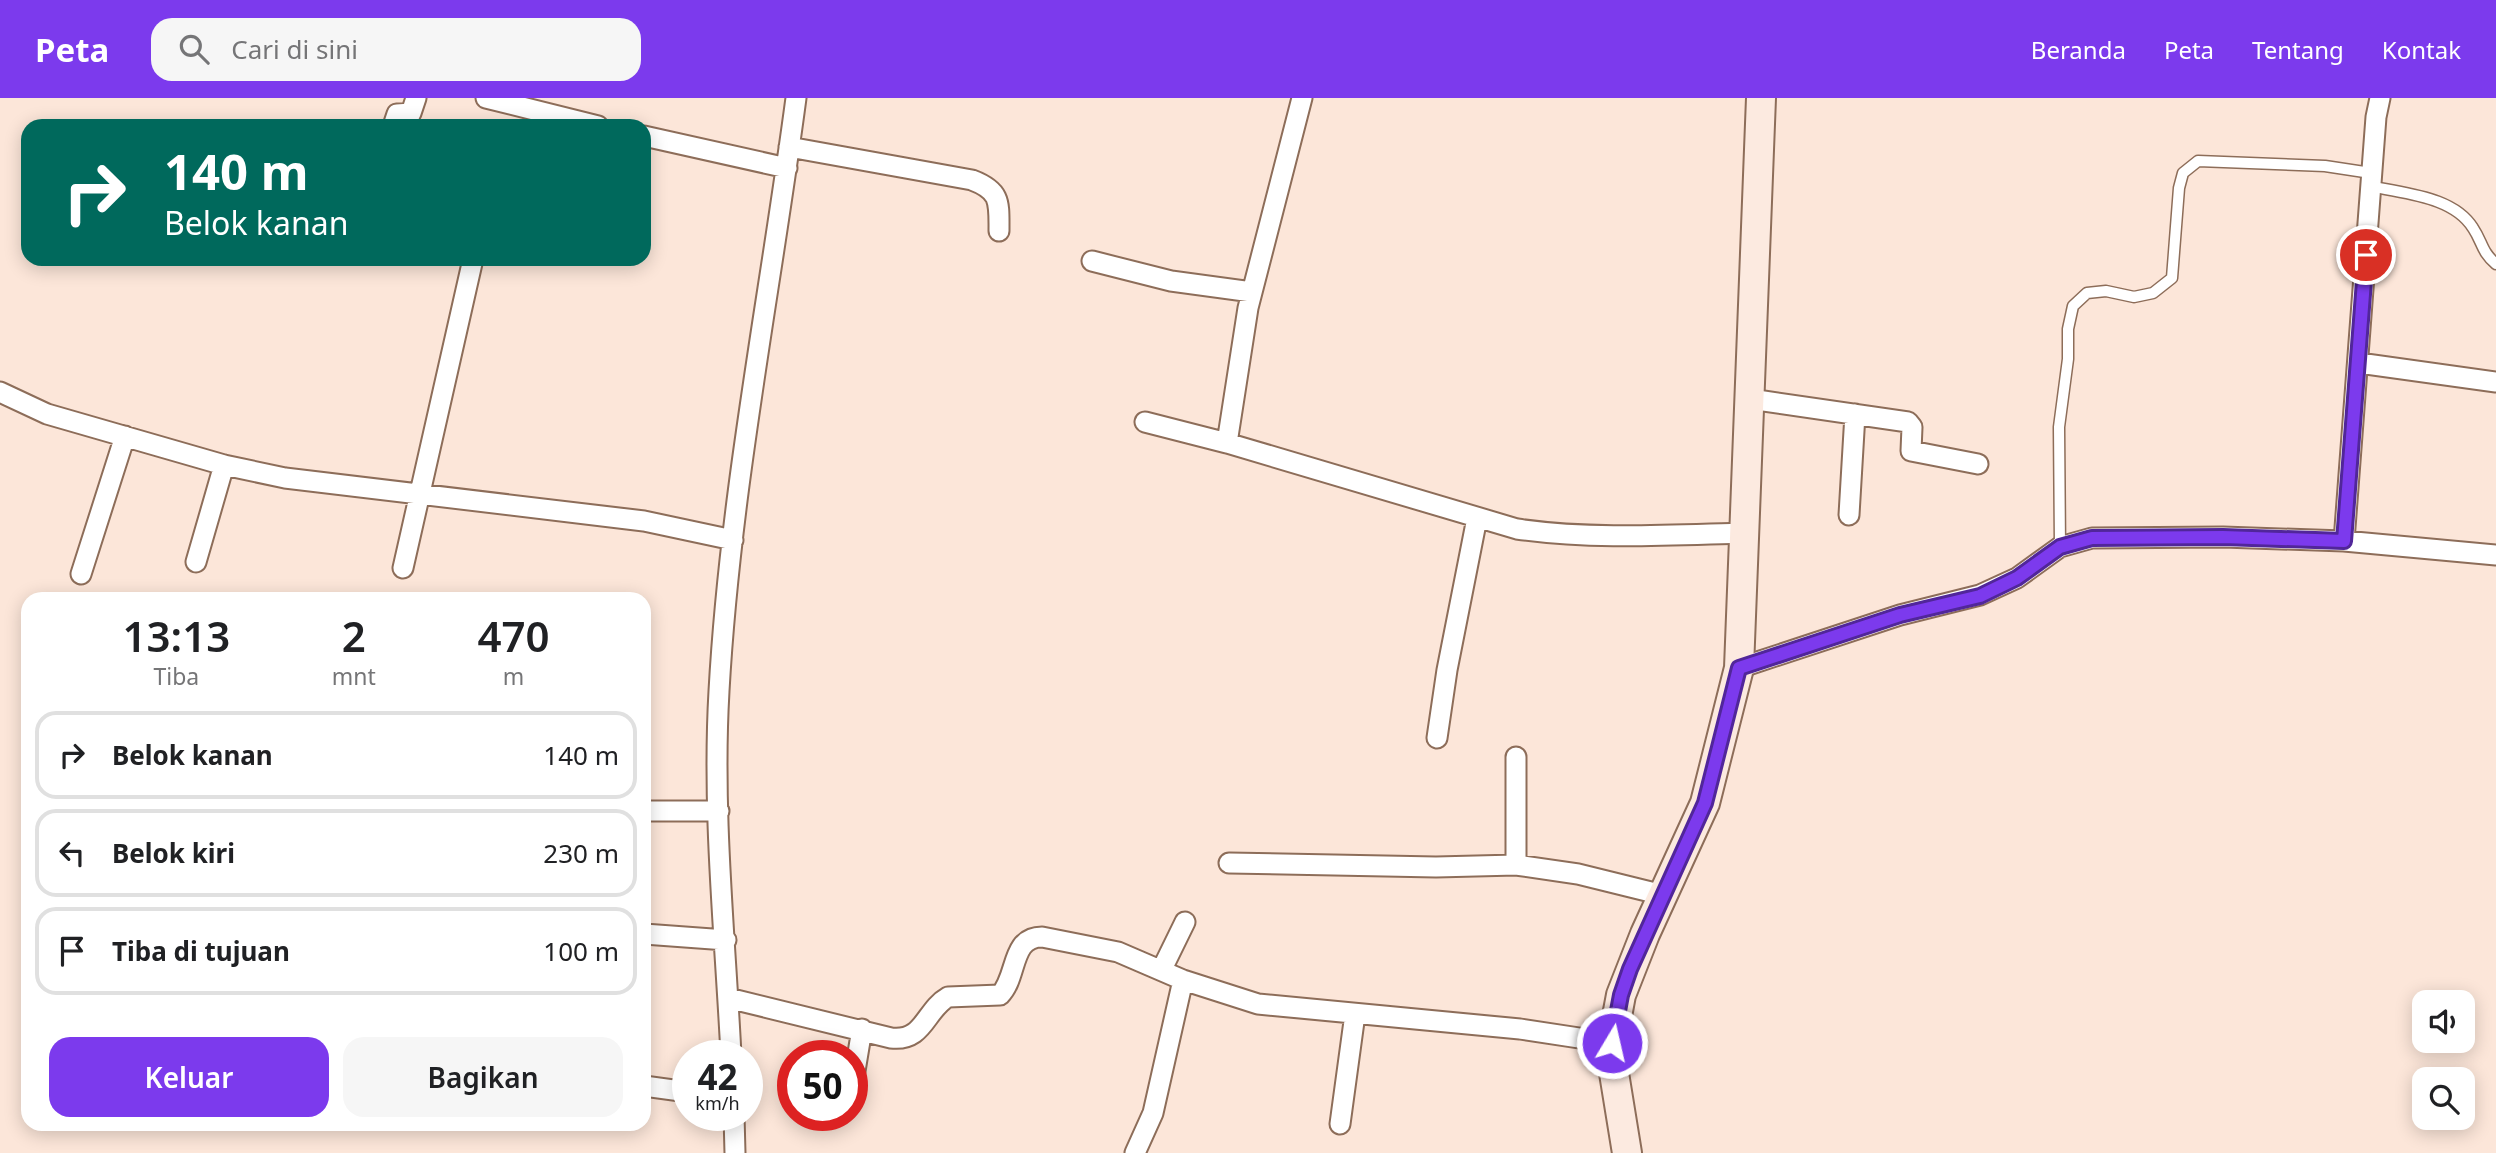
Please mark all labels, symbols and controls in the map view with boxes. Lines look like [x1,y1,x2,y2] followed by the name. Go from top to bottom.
[151,18,641,81] search box
[35,27,109,72] text: Peta
[175,30,213,68] icon: search
[231,31,358,67] text: Cari di sini
[2031,33,2126,66] text: Beranda
[2164,33,2214,66] text: Peta
[2252,33,2344,66] text: Tentang
[2382,33,2461,66] text: Kontak
[164,138,309,204] text: 140 m
[49,147,140,238] icon: right
[164,201,348,244] text: Belok kanan
[2336,225,2396,285] pin
[2347,236,2385,274] icon: arrive
[123,607,230,664] text: 13:13
[342,607,366,664] text: 2
[477,607,549,664] text: 470
[154,660,199,692] text: Tiba
[332,660,376,692] text: mnt
[503,660,524,692] text: m
[53,736,91,774] icon: right
[112,737,273,773] text: Belok kanan
[543,737,619,773] text: 140 m
[53,834,91,872] icon: left
[112,835,235,871] text: Belok kiri
[543,835,619,871] text: 230 m
[53,932,91,970] icon: arrive
[112,933,290,969] text: Tiba di tujuan
[543,933,619,969] text: 100 m
[2412,990,2475,1130] map controls
[2412,990,2475,1053] button: sound
[1575,1006,1649,1080] position arrow
[49,1037,329,1117] button: Keluar
[343,1037,623,1117] button: Bagikan
[777,1040,868,1131] speed limit sign: 50
[697,1053,738,1100] text: 42
[2412,1067,2475,1130] button: search
[695,1091,740,1115] text: km/h

